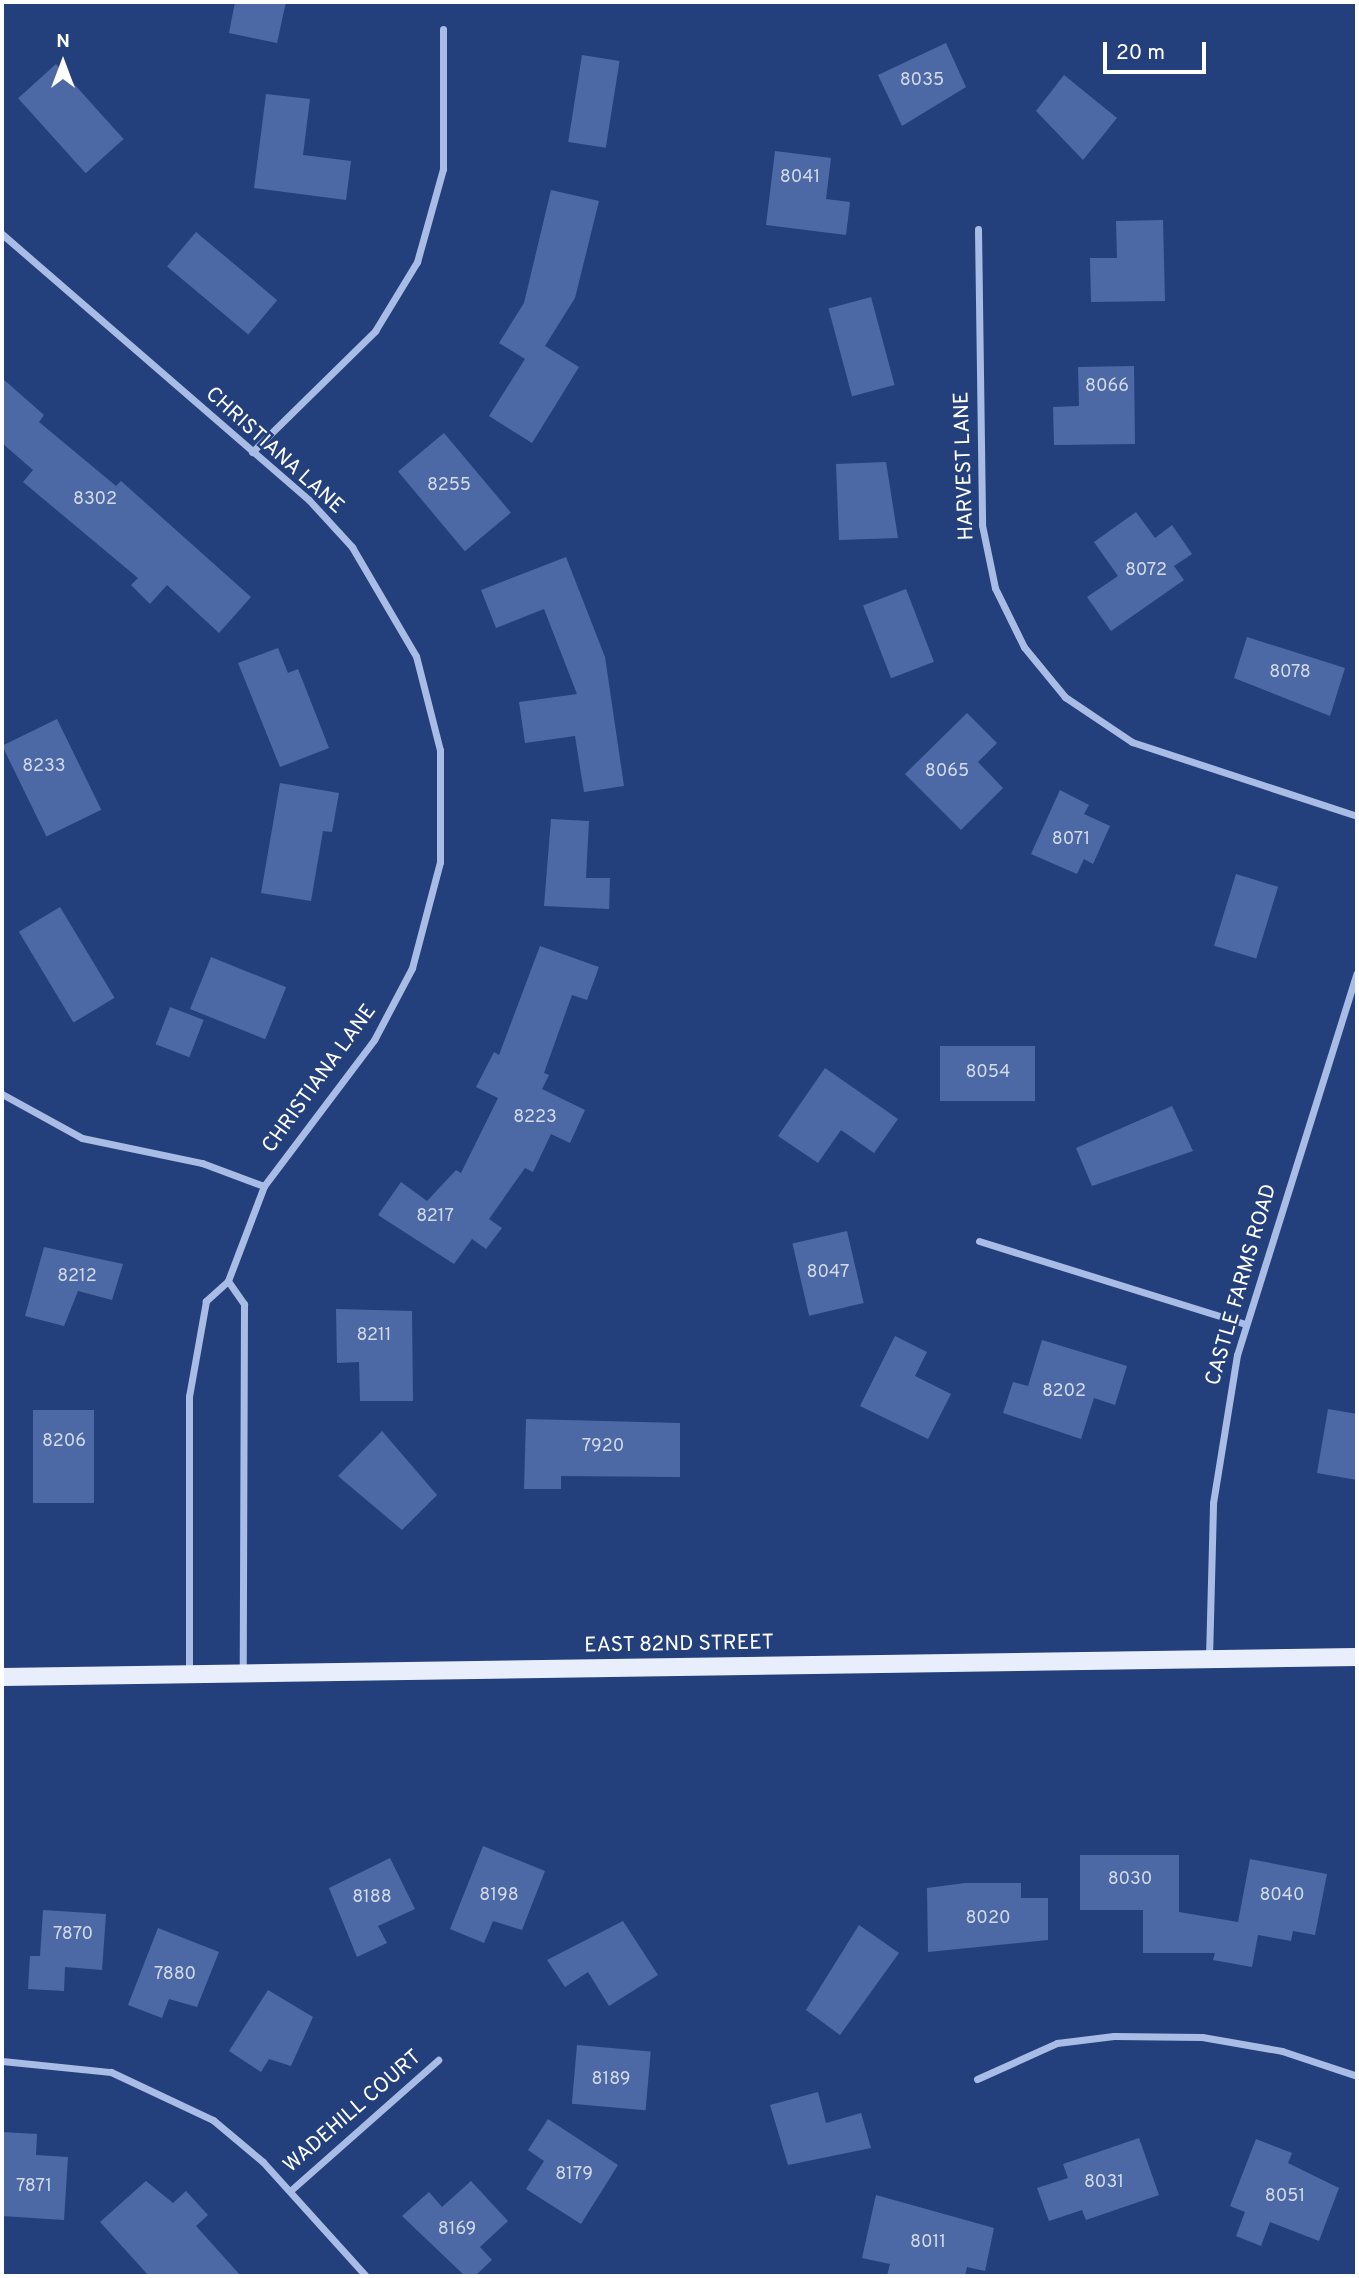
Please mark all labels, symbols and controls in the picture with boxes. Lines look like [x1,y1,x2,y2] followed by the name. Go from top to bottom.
[28,28,98,98] north arrow
[1107,28,1210,72] scale bar
[56,30,70,54] text: N
[1116,40,1165,67] text: 20 m
[900,70,944,92] house number: 8035
[780,167,820,189] house number: 8041
[1085,376,1129,398] house number: 8066
[199,382,349,520] street label: CHRISTIANA LANE
[950,391,980,541] street label: HARVEST LANE
[427,475,471,497] house number: 8255
[73,489,117,511] house number: 8302
[1125,560,1167,582] house number: 8072
[1269,662,1311,684] house number: 8078
[22,756,66,778] house number: 8233
[925,761,969,783] house number: 8065
[1052,829,1090,851] house number: 8071
[257,999,383,1159] street label: CHRISTIANA LANE
[965,1062,1011,1084] house number: 8054
[513,1107,557,1129] house number: 8223
[1201,1181,1283,1389] street label: CASTLE FARMS ROAD
[416,1206,454,1228] house number: 8217
[807,1262,849,1284] house number: 8047
[57,1266,97,1288] house number: 8212
[356,1325,392,1347] house number: 8211
[1042,1381,1086,1403] house number: 8202
[42,1431,86,1453] house number: 8206
[582,1436,624,1458] house number: 7920
[583,1631,775,1659] street label: EAST 82ND STREET
[1108,1869,1152,1891] house number: 8030
[479,1885,519,1907] house number: 8198
[1259,1885,1305,1907] house number: 8040
[352,1887,392,1909] house number: 8188
[966,1908,1010,1930] house number: 8020
[53,1924,93,1946] house number: 7870
[154,1964,196,1986] house number: 7880
[279,2045,427,2179] street label: WADEHILL COURT
[591,2069,631,2091] house number: 8189
[555,2164,593,2186] house number: 8179
[1084,2172,1124,2194] house number: 8031
[16,2176,52,2198] house number: 7871
[1265,2186,1305,2208] house number: 8051
[438,2219,476,2241] house number: 8169
[910,2232,946,2254] house number: 8011

